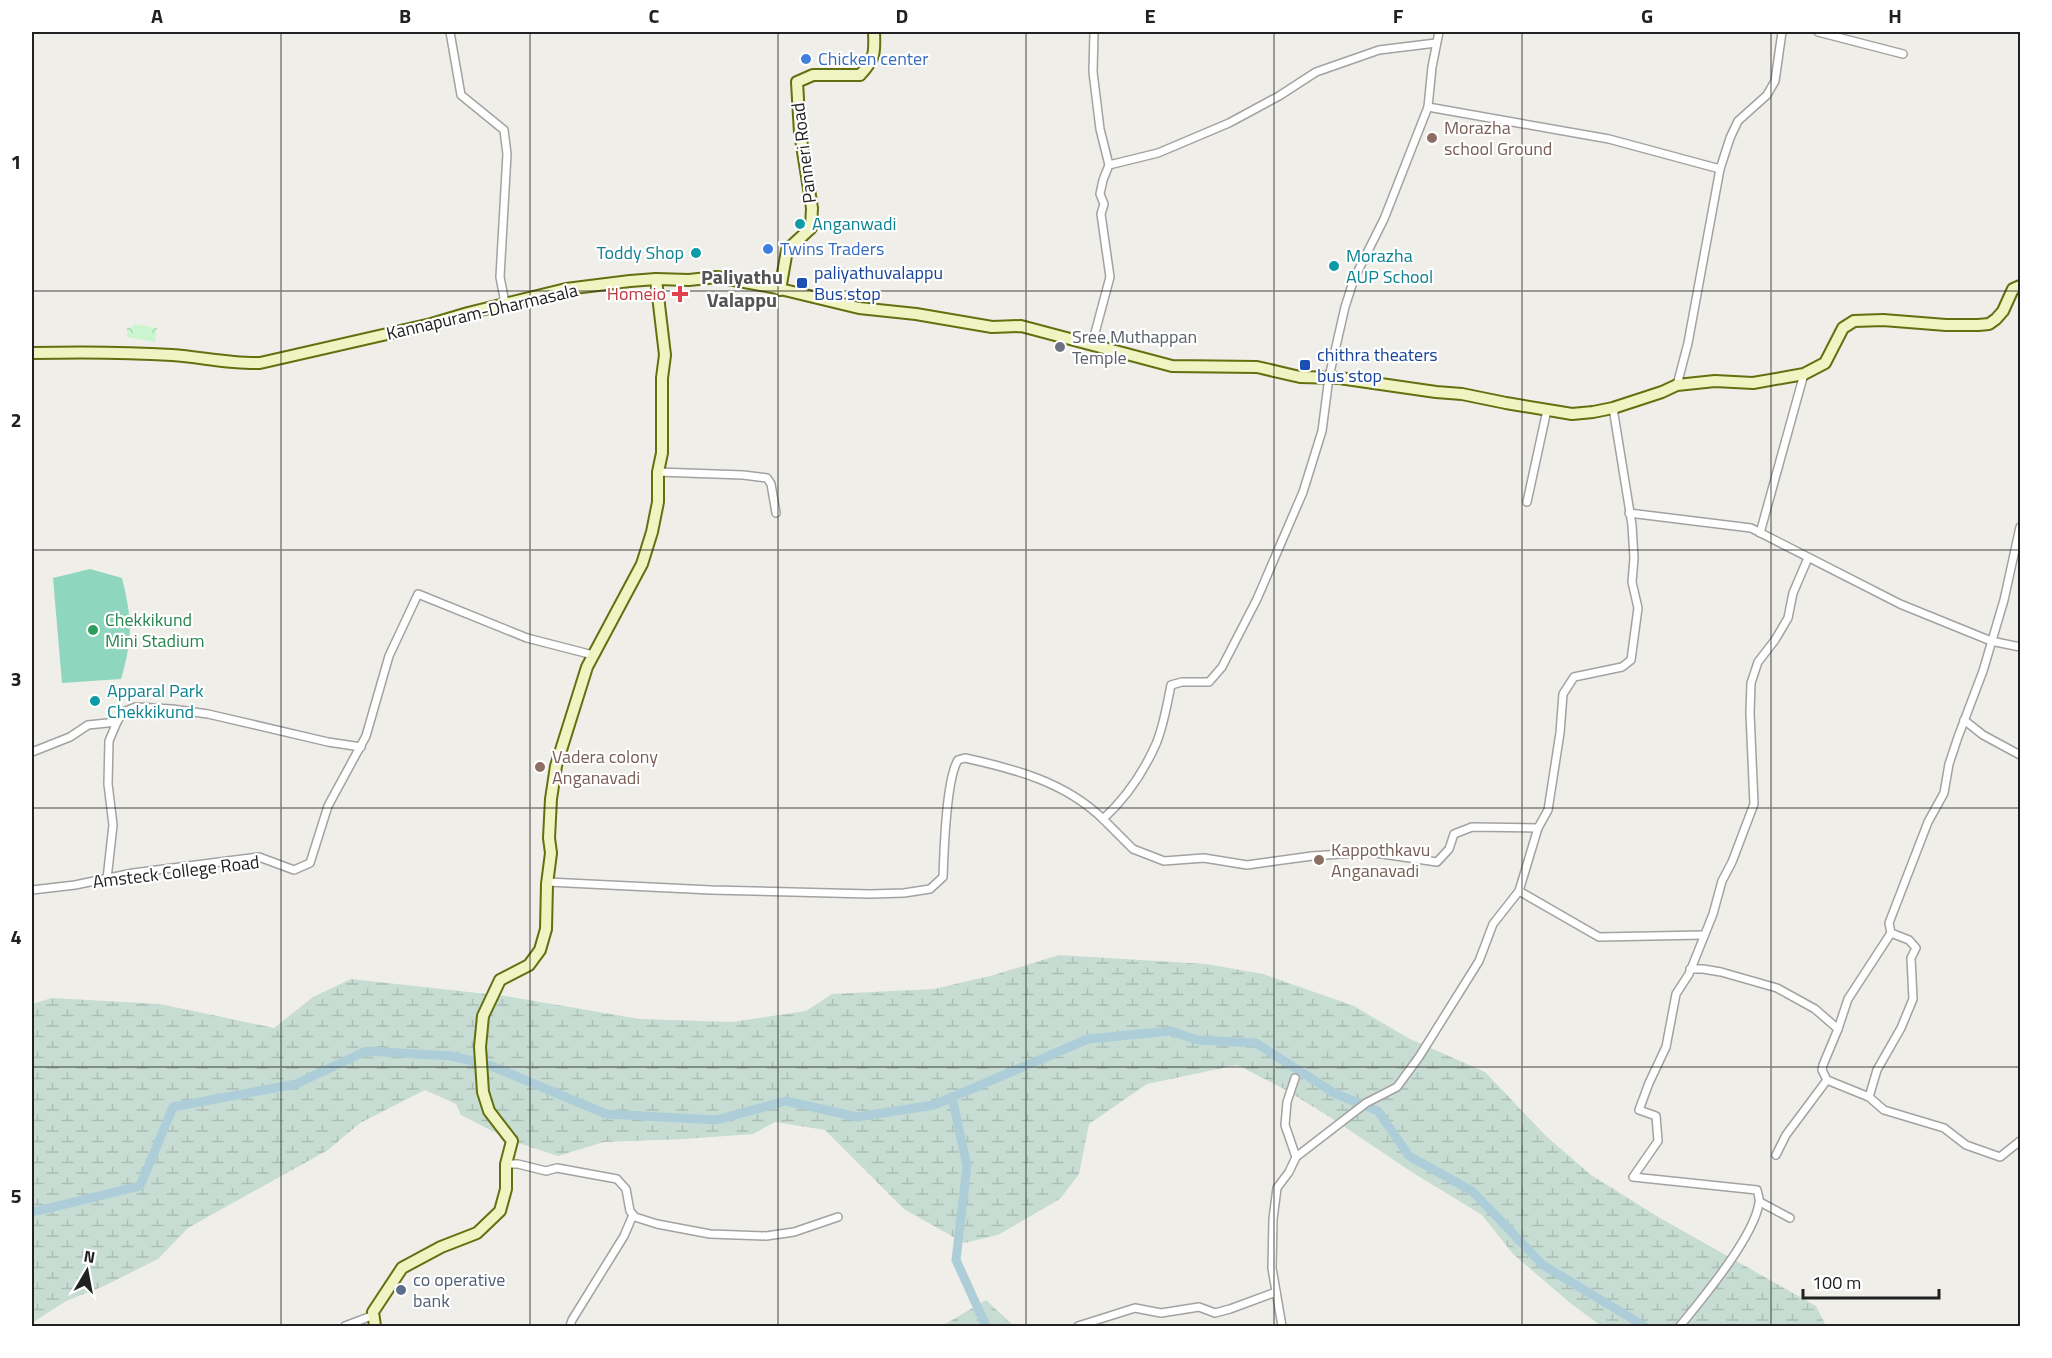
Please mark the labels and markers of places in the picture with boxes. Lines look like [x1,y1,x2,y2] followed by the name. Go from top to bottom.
[818,45,928,72] place label: Chicken center
[799,52,813,66] marker: Chicken center
[1444,114,1552,162] place label: Morazha school Ground
[1425,131,1439,145] marker: Morazha school Ground
[812,210,896,237] place label: Anganwadi
[793,217,807,231] marker: Anganwadi
[780,235,884,262] place label: Twins Traders
[597,239,684,266] place label: Toddy Shop
[761,242,775,256] marker: Twins Traders
[1346,242,1433,290] place label: Morazha AUP School
[689,246,703,260] marker: Toddy Shop
[814,259,943,307] place label: paliyathuvalappu Bus stop
[1327,259,1341,273] marker: Morazha AUP School
[795,276,809,290] marker: paliyathuvalappu Bus stop
[607,280,666,307] place label: Homeio
[671,285,689,303] marker: Homeio
[1072,323,1197,371] place label: Sree Muthappan Temple
[1053,340,1067,354] marker: Sree Muthappan Temple
[1317,341,1438,389] place label: chithra theaters bus stop
[1298,358,1312,372] marker: chithra theaters bus stop
[105,606,205,654] place label: Chekkikund Mini Stadium
[86,623,100,637] marker: Chekkikund Mini Stadium
[107,677,204,725] place label: Apparal Park Chekkikund
[88,694,102,708] marker: Apparal Park Chekkikund
[552,743,658,791] place label: Vadera colony Anganavadi
[533,760,547,774] marker: Vadera colony Anganavadi
[1331,836,1430,884] place label: Kappothkavu Anganavadi
[1312,853,1326,867] marker: Kappothkavu Anganavadi
[413,1266,505,1314] place label: co operative bank
[394,1283,408,1297] marker: co operative bank

